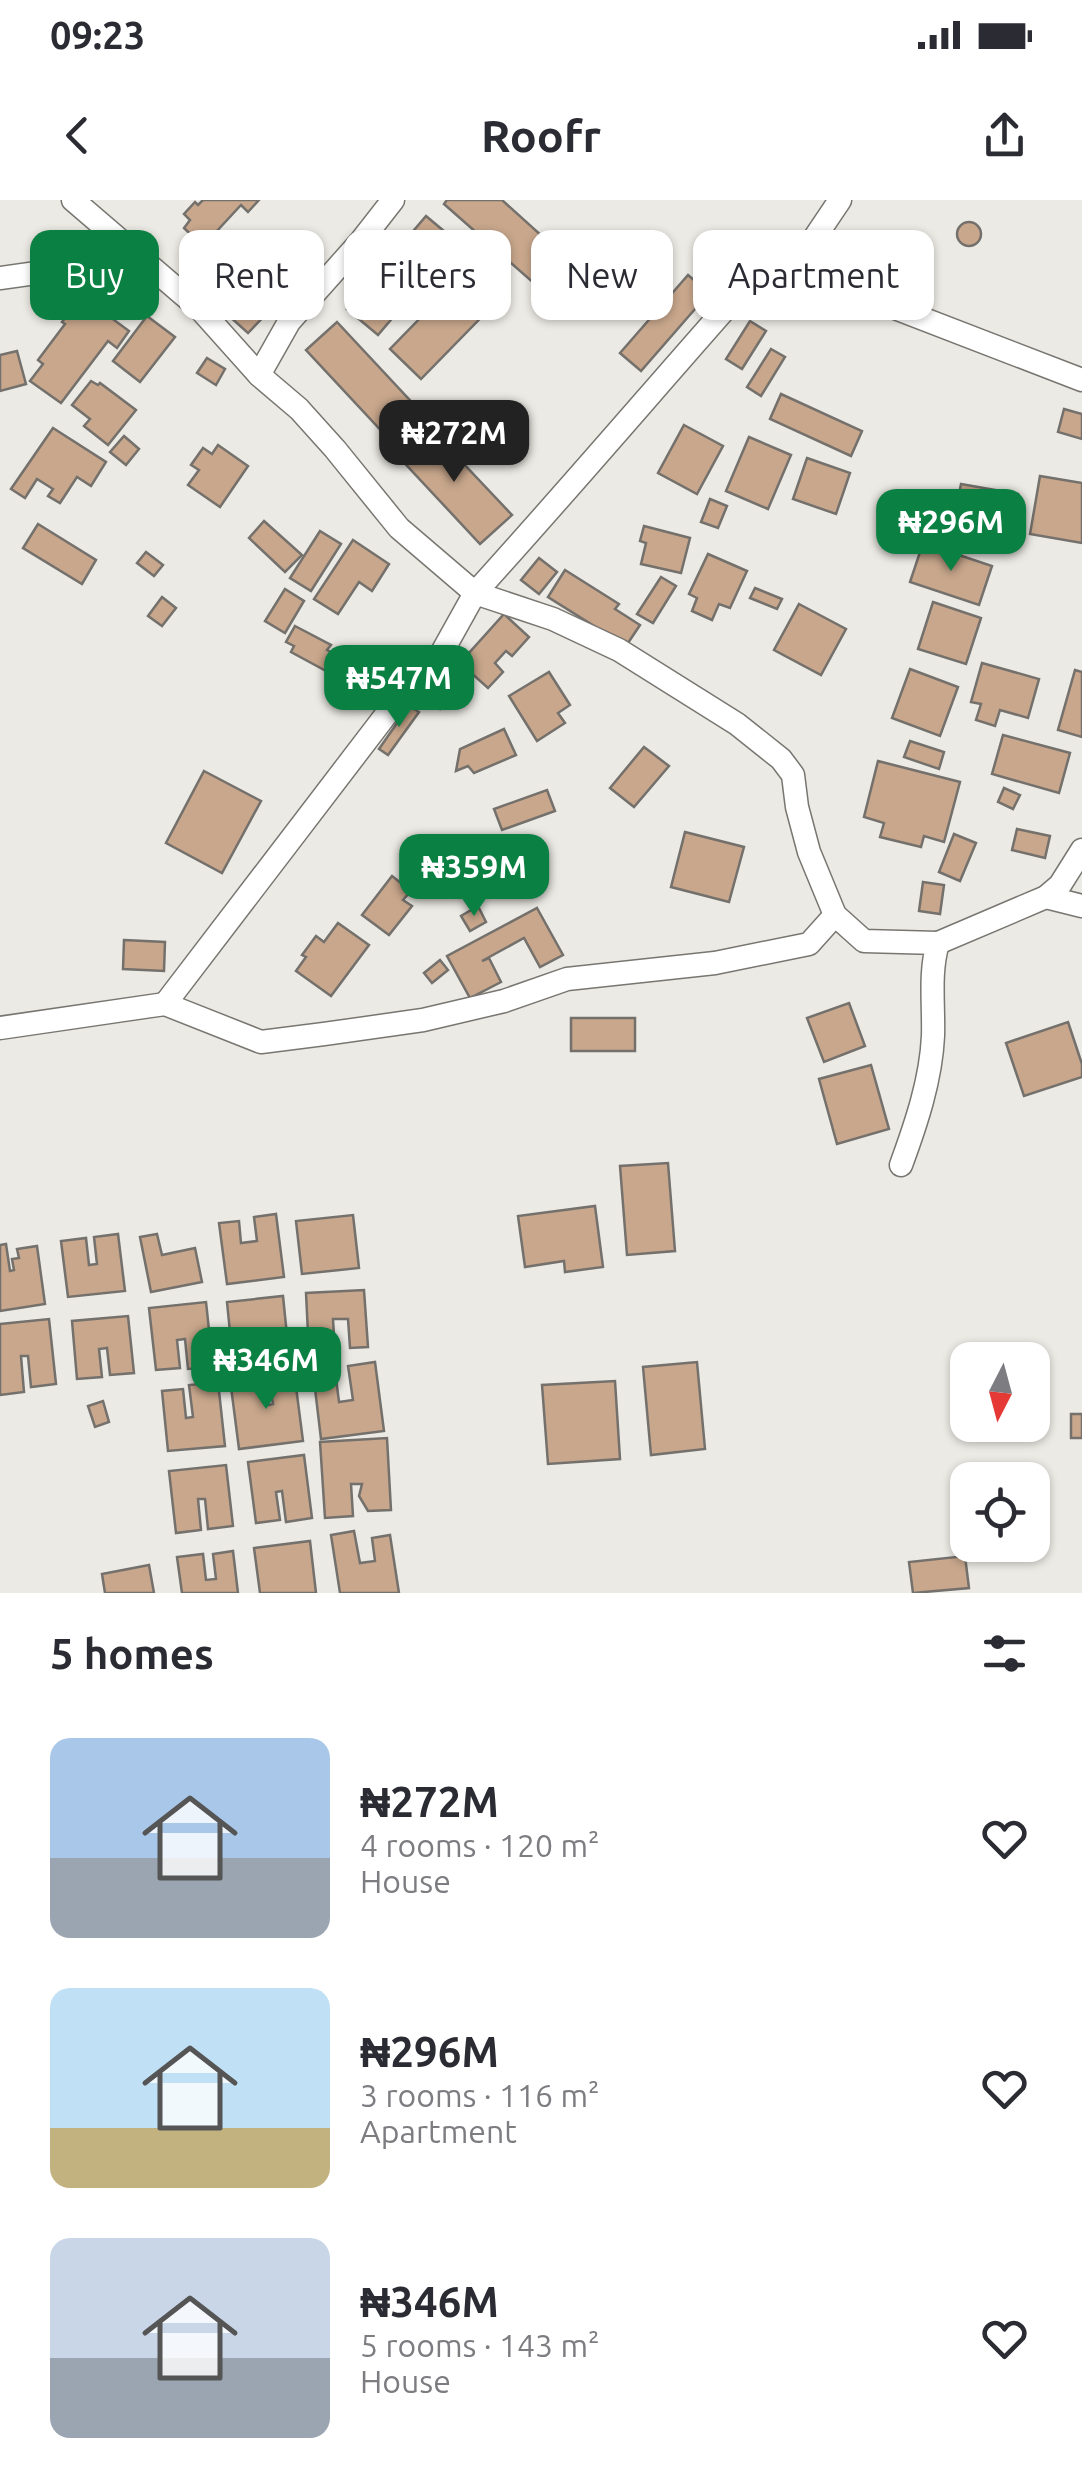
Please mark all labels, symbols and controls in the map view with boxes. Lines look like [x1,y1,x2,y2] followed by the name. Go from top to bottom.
[50,14,145,56] text: 09:23
[50,108,105,163] icon: back
[977,108,1032,163] icon: share
[481,110,601,161] text: Roofr
[30,230,159,320] chip: Buy
[179,230,324,320] chip: Rent
[344,230,511,320] chip: Filters
[531,230,673,320] chip: New
[693,230,934,320] chip: Apartment
[384,400,524,485] pin: ₦272M
[401,414,507,450] text: ₦272M
[881,489,1021,574] pin: ₦296M
[898,503,1004,539] text: ₦296M
[329,645,469,730] pin: ₦547M
[346,659,452,695] text: ₦547M
[404,834,544,919] pin: ₦359M
[421,848,527,884] text: ₦359M
[196,1327,336,1412] pin: ₦346M
[213,1341,319,1377] text: ₦346M
[950,1342,1050,1442] north arrow
[950,1342,1050,1562] map controls
[950,1462,1050,1562] button: locate
[977,1626,1032,1681] icon: filters
[50,1630,214,1677] text: 5 homes
[130,1778,250,1898] icon: home
[360,1778,499,1825] text: ₦272M
[977,1811,1032,1866] icon: heart
[360,1827,600,1863] text: 4 rooms · 120 m²
[360,1863,451,1899] text: House
[130,2028,250,2148] icon: home
[360,2028,499,2075] text: ₦296M
[977,2061,1032,2116] icon: heart
[360,2077,600,2113] text: 3 rooms · 116 m²
[360,2113,517,2149] text: Apartment
[130,2278,250,2398] icon: home
[360,2278,499,2325] text: ₦346M
[977,2311,1032,2366] icon: heart
[360,2327,600,2363] text: 5 rooms · 143 m²
[360,2363,451,2399] text: House

